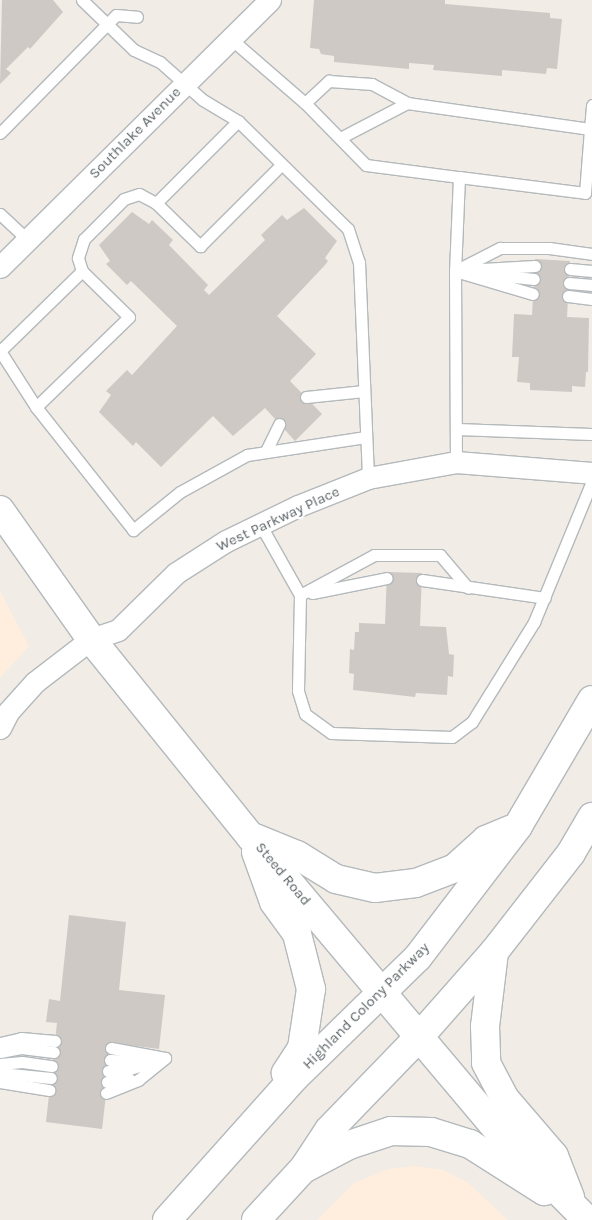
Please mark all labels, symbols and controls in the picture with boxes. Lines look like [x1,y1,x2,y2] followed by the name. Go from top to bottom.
[85,83,185,183] street label: Southlake Avenue
[213,483,343,555] street label: West Parkway Place
[251,839,315,909] street label: Steed Road
[299,939,433,1073] street label: Highland Colony Parkway

